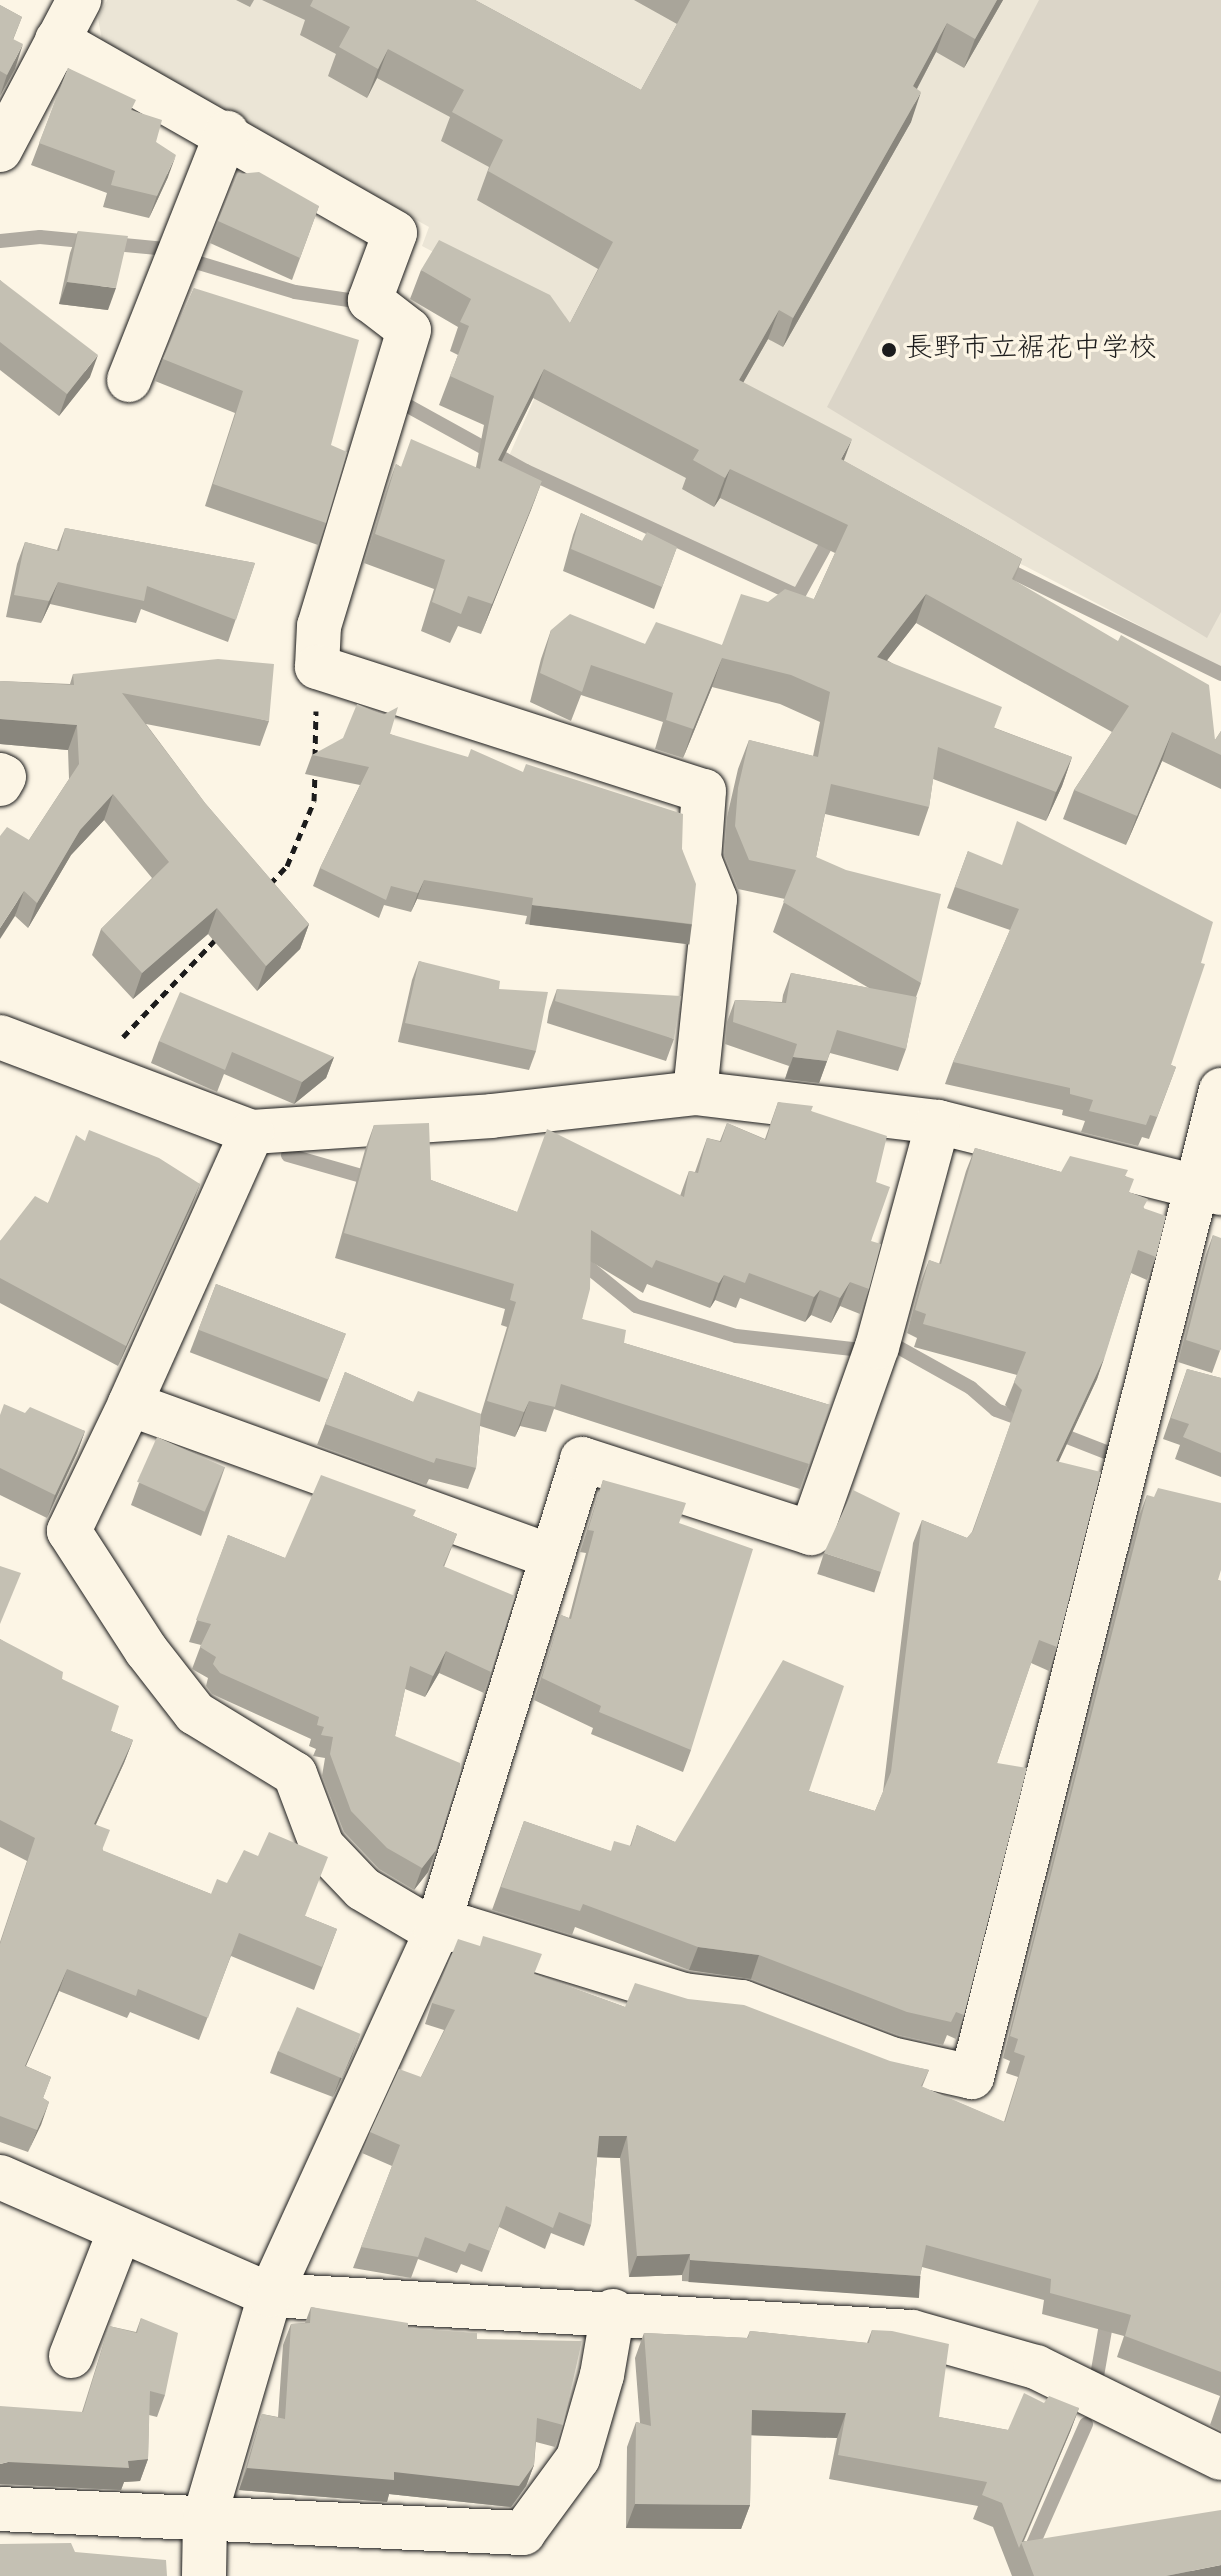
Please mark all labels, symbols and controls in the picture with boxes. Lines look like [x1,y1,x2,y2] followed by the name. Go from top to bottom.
[905,333,1157,367] place label: 長野市立裾花中学校
[880,341,898,359] marker: 長野市立裾花中学校

